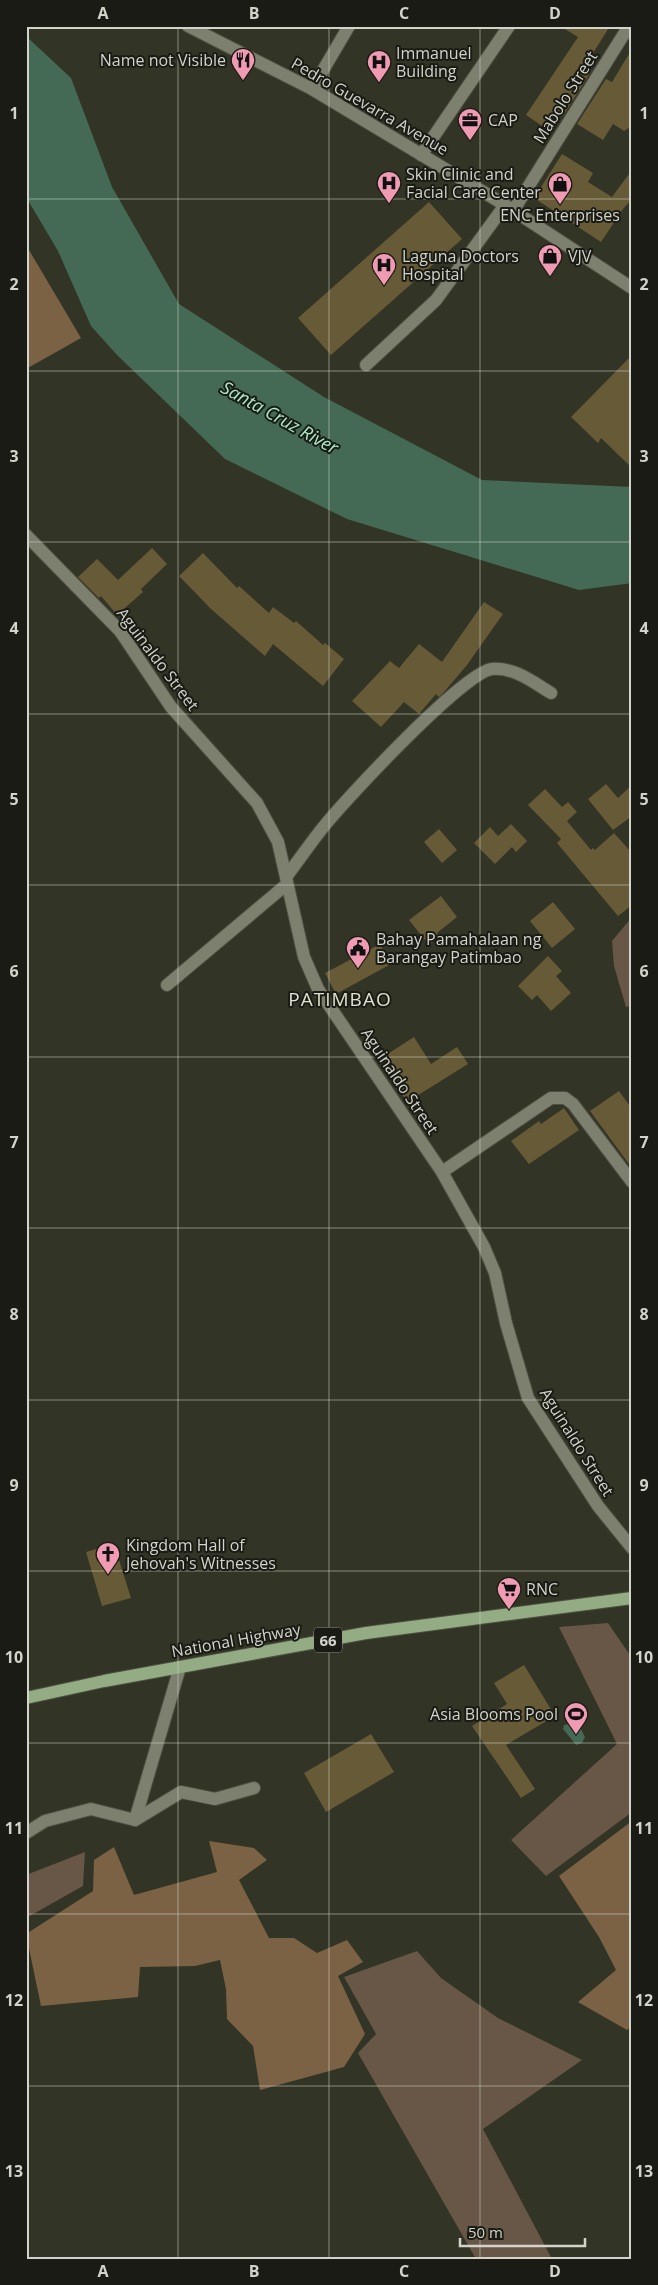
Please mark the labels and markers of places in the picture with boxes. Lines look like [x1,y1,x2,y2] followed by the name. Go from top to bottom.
[396,42,472,82] place label: Immanuel Building
[230,47,256,81] restaurant icon: Name not Visible
[100,49,226,71] place label: Name not Visible
[366,49,392,83] hospital icon: Immanuel Building
[457,107,483,141] office icon: CAP
[488,109,518,131] place label: CAP
[406,163,541,203] place label: Skin Clinic and Facial Care Center
[376,170,402,204] hospital icon: Skin Clinic and Facial Care Center
[547,171,573,205] shop icon: ENC Enterprises
[500,204,620,226] place label: ENC Enterprises
[537,243,563,277] shop icon: VJV
[402,245,519,285] place label: Laguna Doctors Hospital
[568,245,592,267] place label: VJV
[371,252,397,286] hospital icon: Laguna Doctors Hospital
[376,928,542,968] place label: Bahay Pamahalaan ng Barangay Patimbao
[345,935,371,969] public building icon: Bahay Pamahalaan ng Barangay Patimbao
[124,1534,276,1574] place label: Kingdom Hall of Jehovah's Witnesses
[95,1541,121,1575] church icon: Kingdom Hall of Jehovah's Witnesses
[496,1576,522,1610] supermarket icon: RNC
[526,1578,558,1600] place label: RNC
[563,1701,589,1735] sports icon: Asia Blooms Pool
[430,1703,558,1725] place label: Asia Blooms Pool

